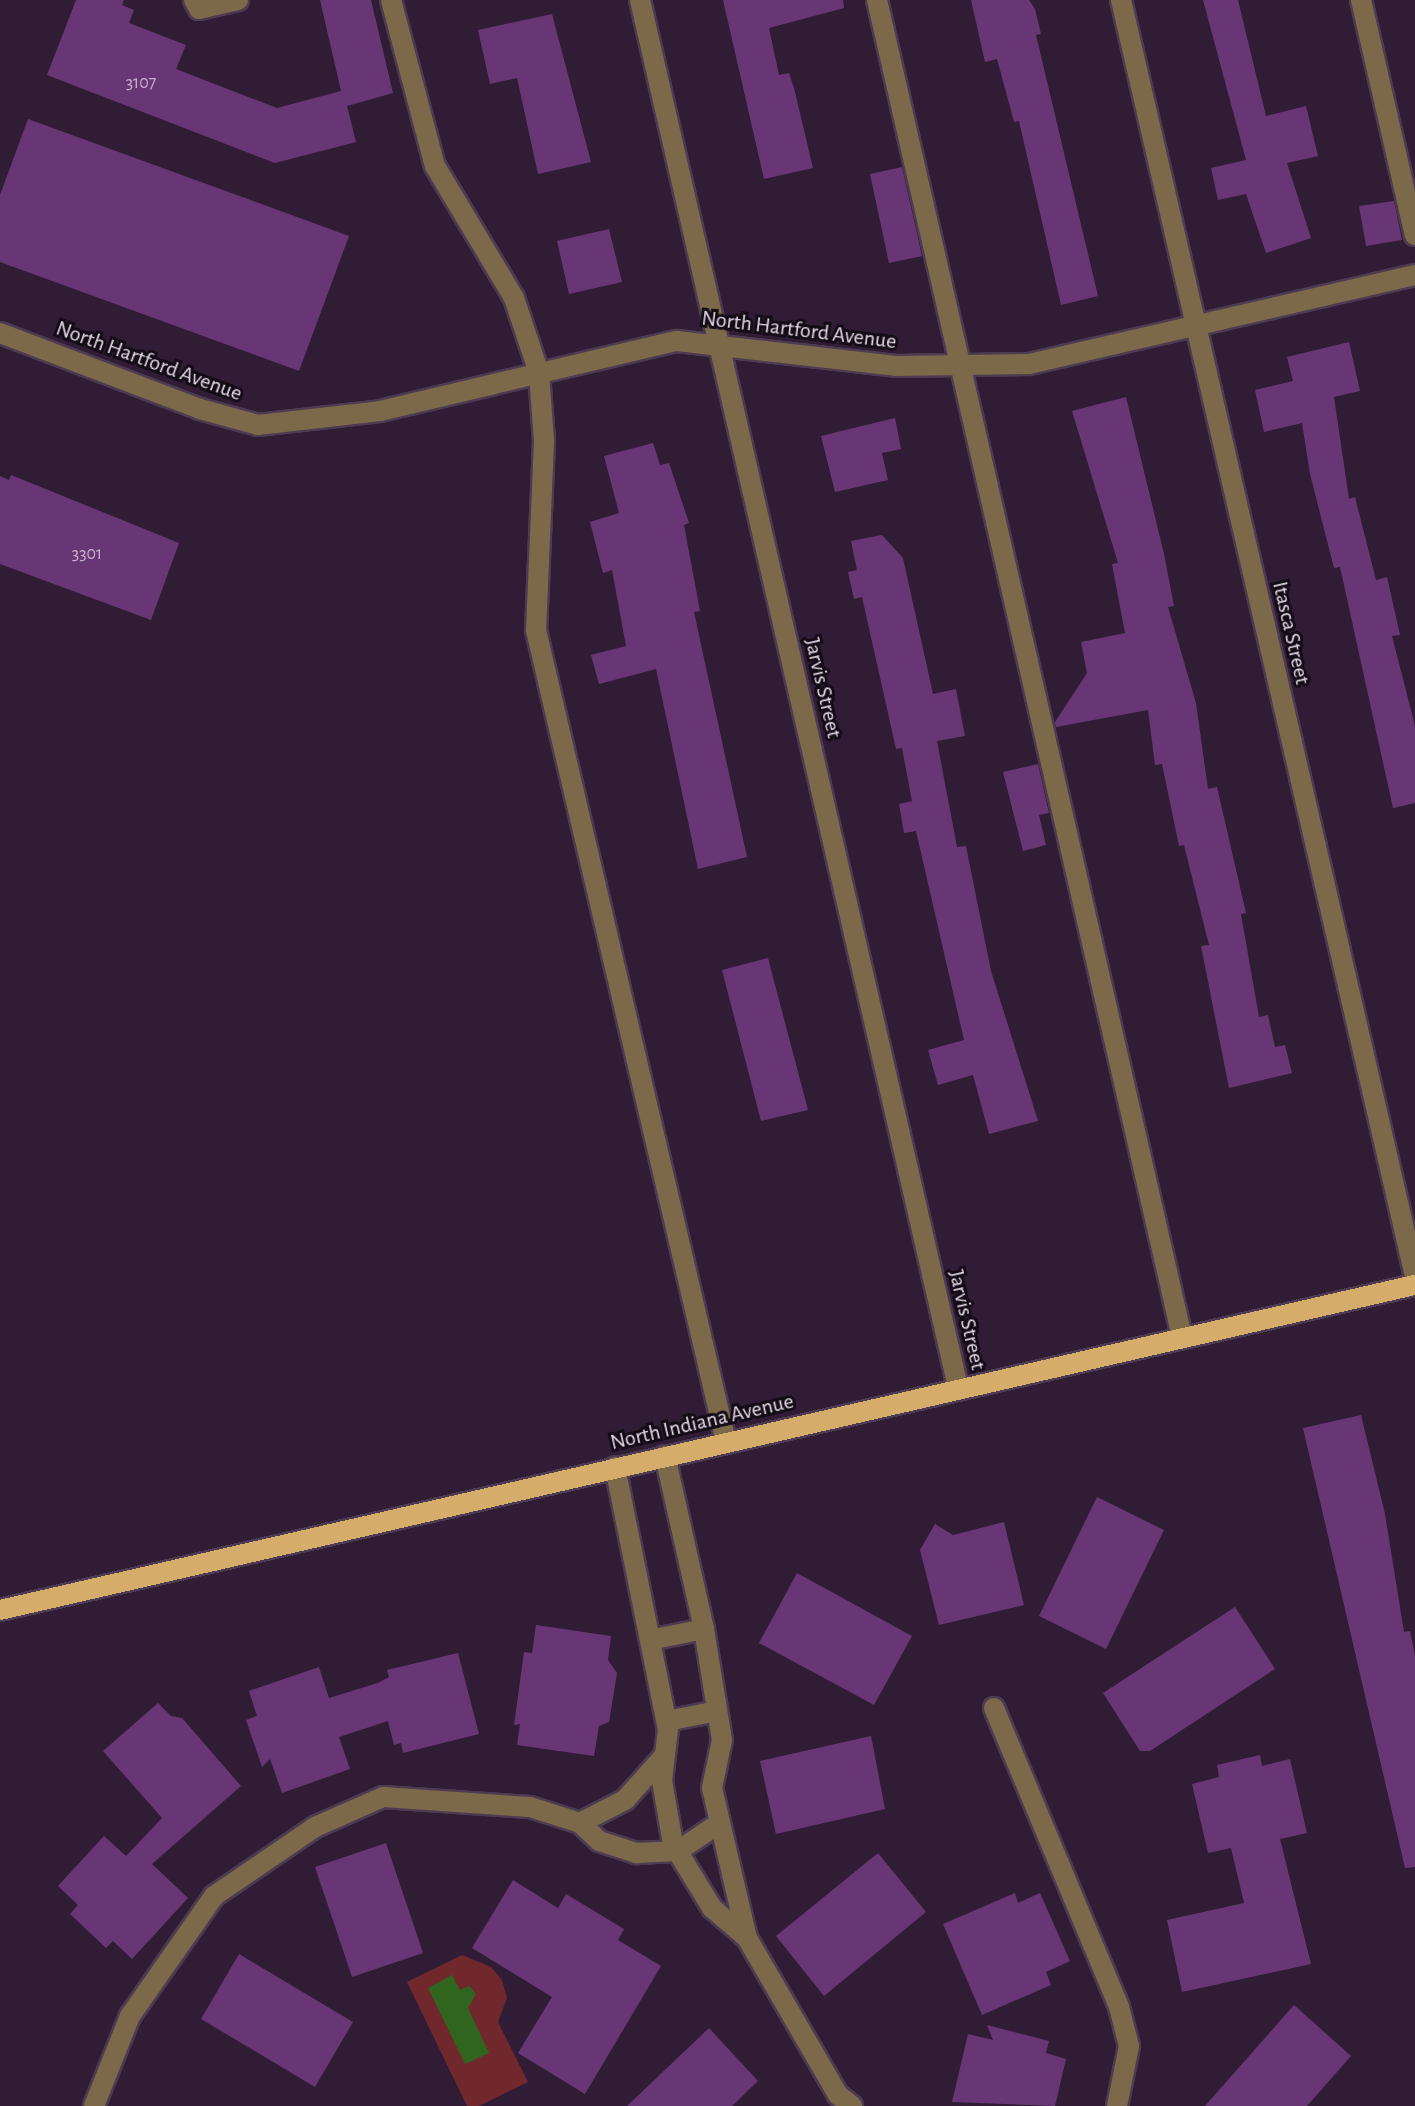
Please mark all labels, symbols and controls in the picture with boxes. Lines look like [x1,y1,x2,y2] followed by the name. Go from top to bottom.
[126,72,156,94] house number: 3107
[700,305,898,355] street label: North Hartford Avenue
[52,315,246,407] street label: North Hartford Avenue
[72,543,102,565] house number: 3301
[1266,579,1316,687] street label: Itasca Street
[799,635,847,741] street label: Jarvis Street
[943,1267,991,1373] street label: Jarvis Street
[608,1388,796,1456] street label: North Indiana Avenue

